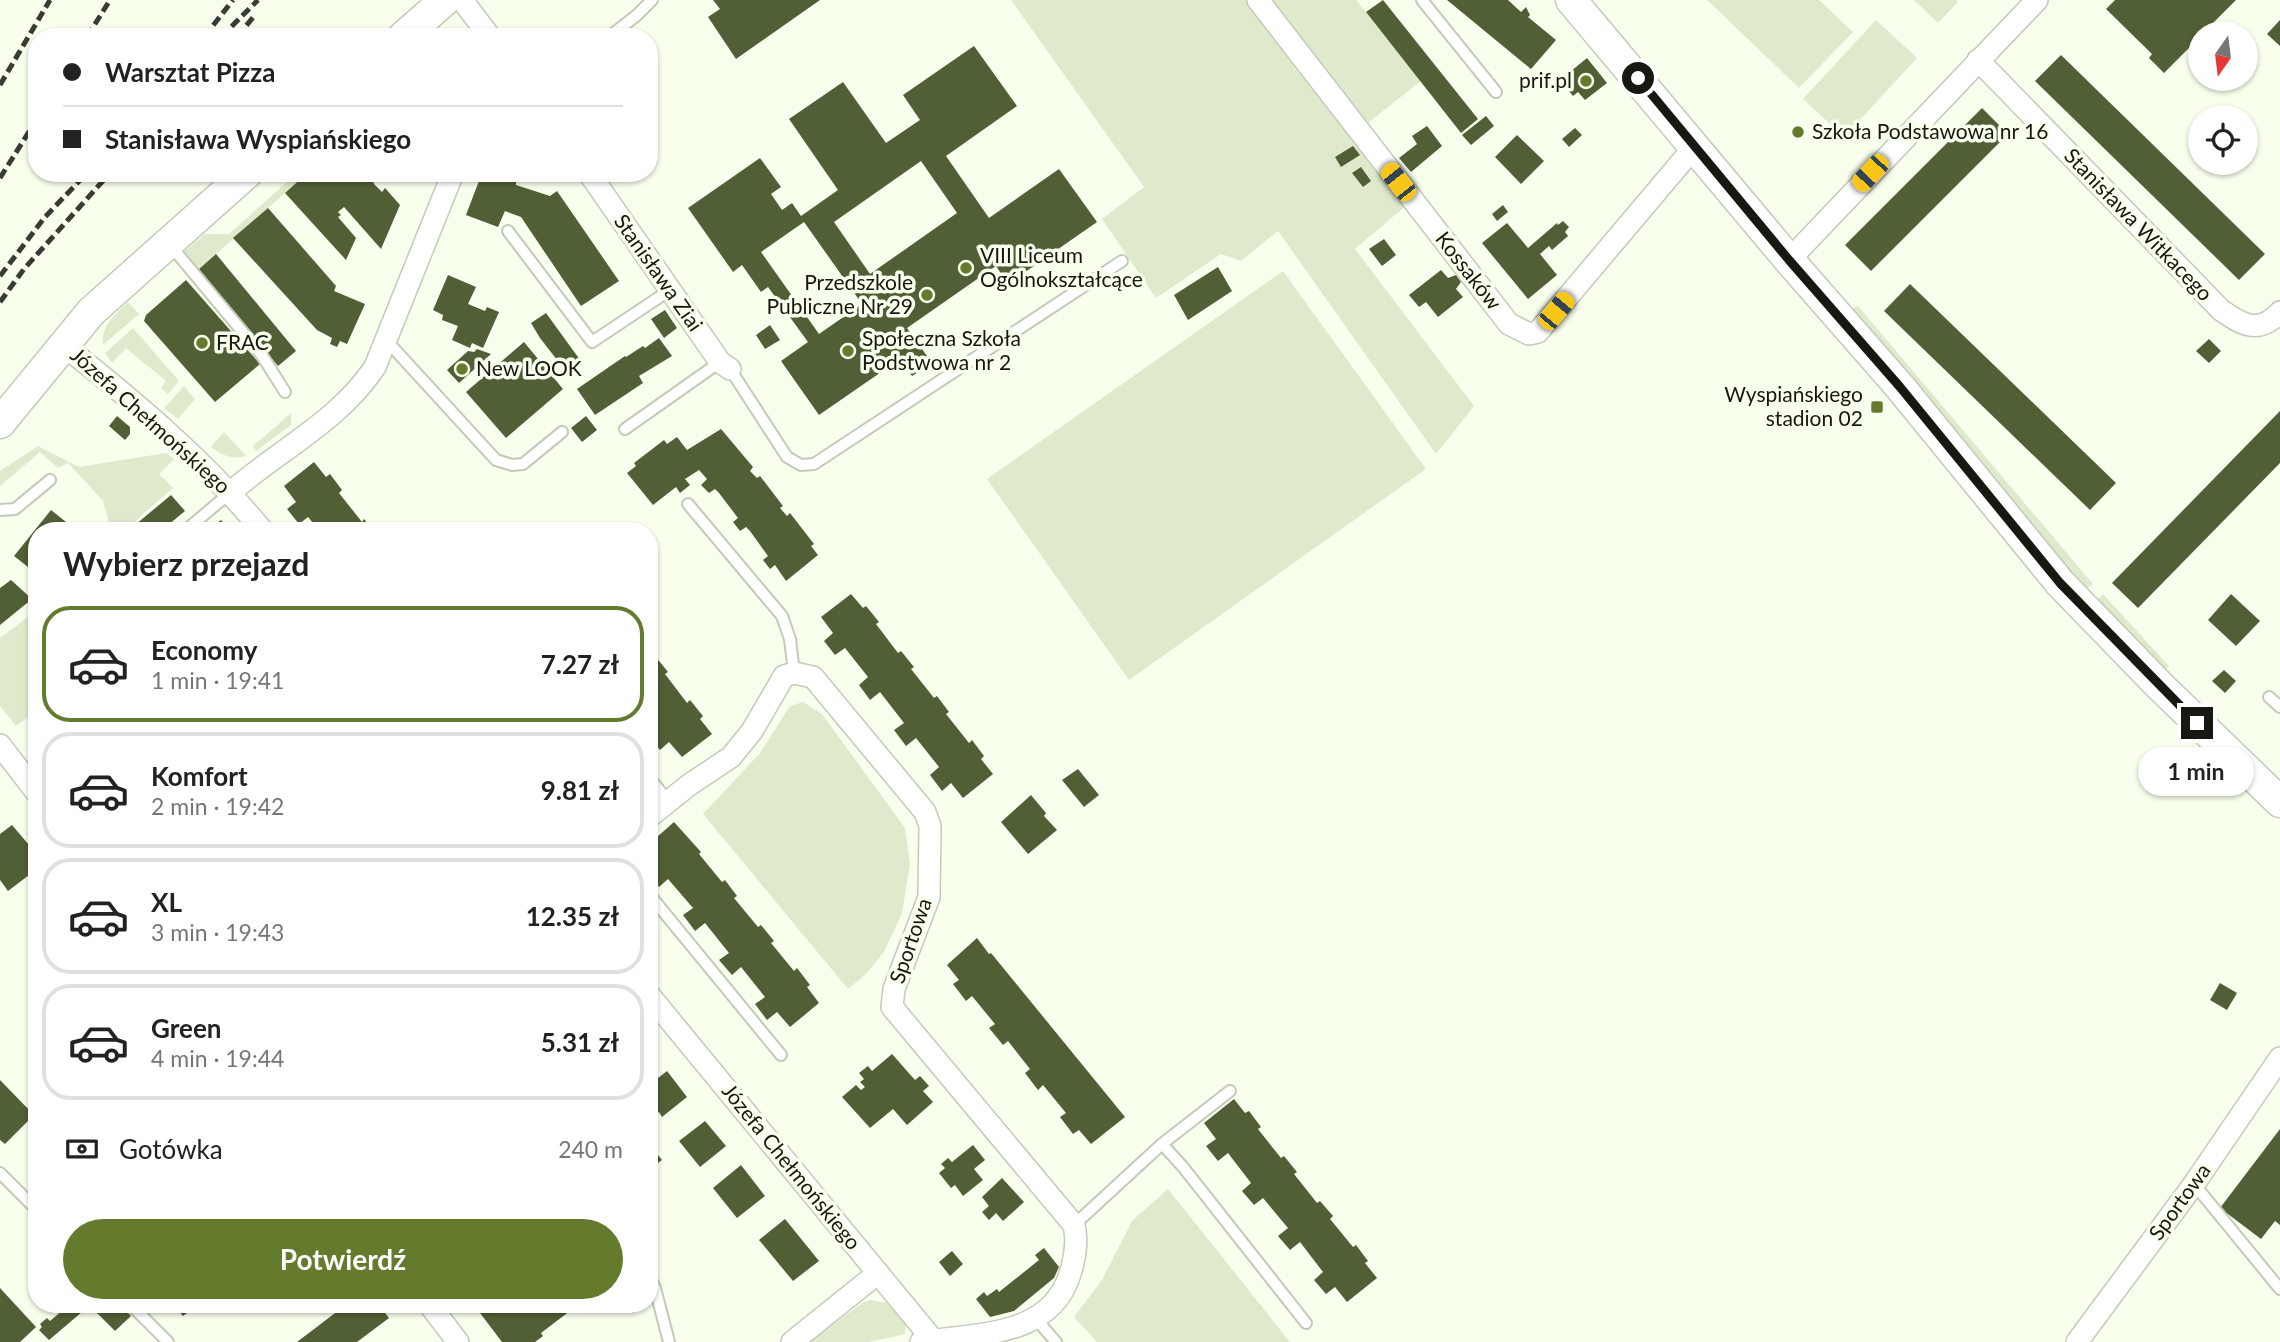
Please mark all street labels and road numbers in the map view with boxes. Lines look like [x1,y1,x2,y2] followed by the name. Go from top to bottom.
[2060,142,2218,306] street label: Stanisława Witkacego
[610,209,709,335] street label: Stanisława Ziai
[1431,226,1508,314] street label: Kossaków
[66,342,236,498] street label: Józefa Chełmońskiego
[883,895,936,986] street label: Sportowa
[718,1078,867,1254] street label: Józefa Chełmońskiego
[2143,1158,2215,1244] street label: Sportowa

